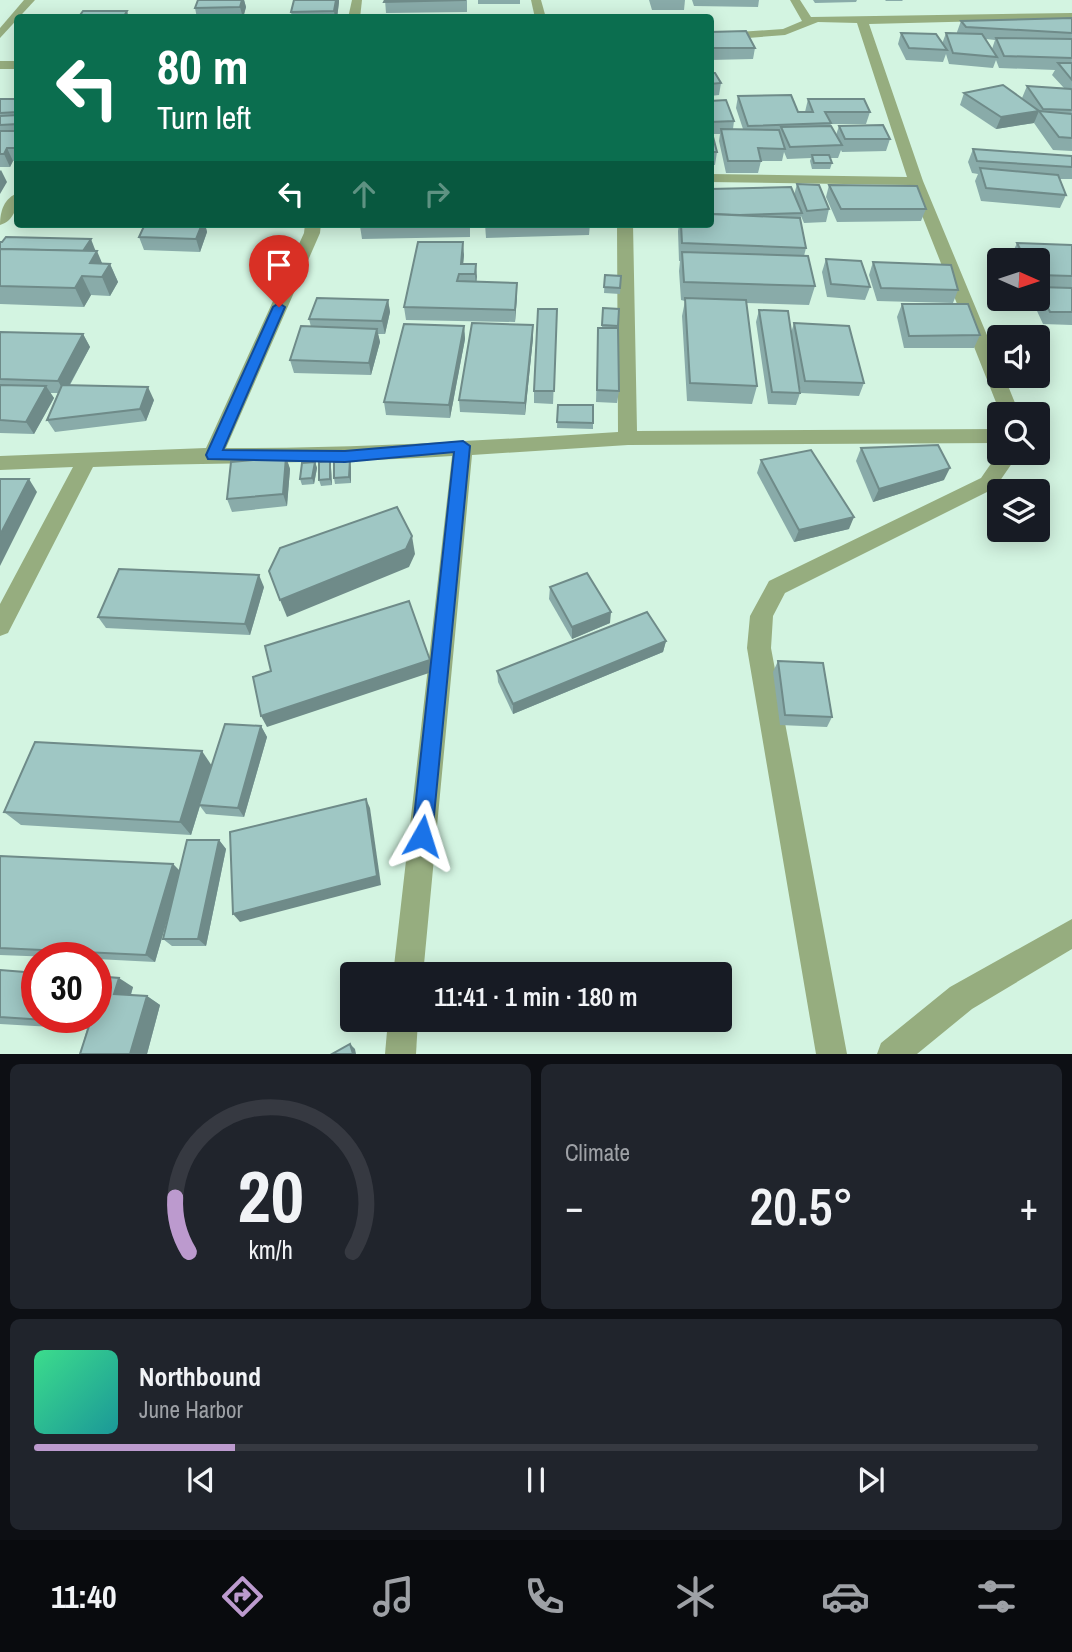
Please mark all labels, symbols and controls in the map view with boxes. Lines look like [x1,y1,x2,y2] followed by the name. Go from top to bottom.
[157,33,249,99] text: 80 m
[42,42,133,133] icon: left
[157,96,251,139] text: Turn left
[272,175,310,213] icon: left
[345,175,383,213] icon: ahead
[418,175,456,213] icon: right
[249,235,309,307] pin
[260,246,298,284] icon: arrive
[987,248,1050,312] north arrow
[987,248,1050,542] map controls
[987,325,1050,388] button: sound
[987,402,1050,465] button: search
[987,479,1050,542] button: layers
[385,799,459,873] position arrow
[21,942,112,1033] speed limit sign: 30
[434,979,638,1014] text: 11:41 · 1 min · 180 m
[565,1137,630,1168] text: Climate
[237,1148,304,1246] text: 20
[750,1171,853,1241] text: 20.5°
[565,1181,583,1232] text: −
[1020,1181,1038,1232] text: +
[248,1233,293,1267] text: km/h
[139,1359,261,1394] text: Northbound
[139,1394,243,1425] text: June Harbor
[182,1461,220,1499] icon: previous
[517,1461,555,1499] icon: pause
[852,1461,890,1499] icon: next
[218,1572,267,1621] icon: directions
[369,1572,418,1621] icon: music
[520,1572,569,1621] icon: phone
[671,1572,720,1621] icon: climate
[821,1572,870,1621] icon: car
[972,1572,1021,1621] icon: filters
[51,1575,117,1618] text: 11:40

